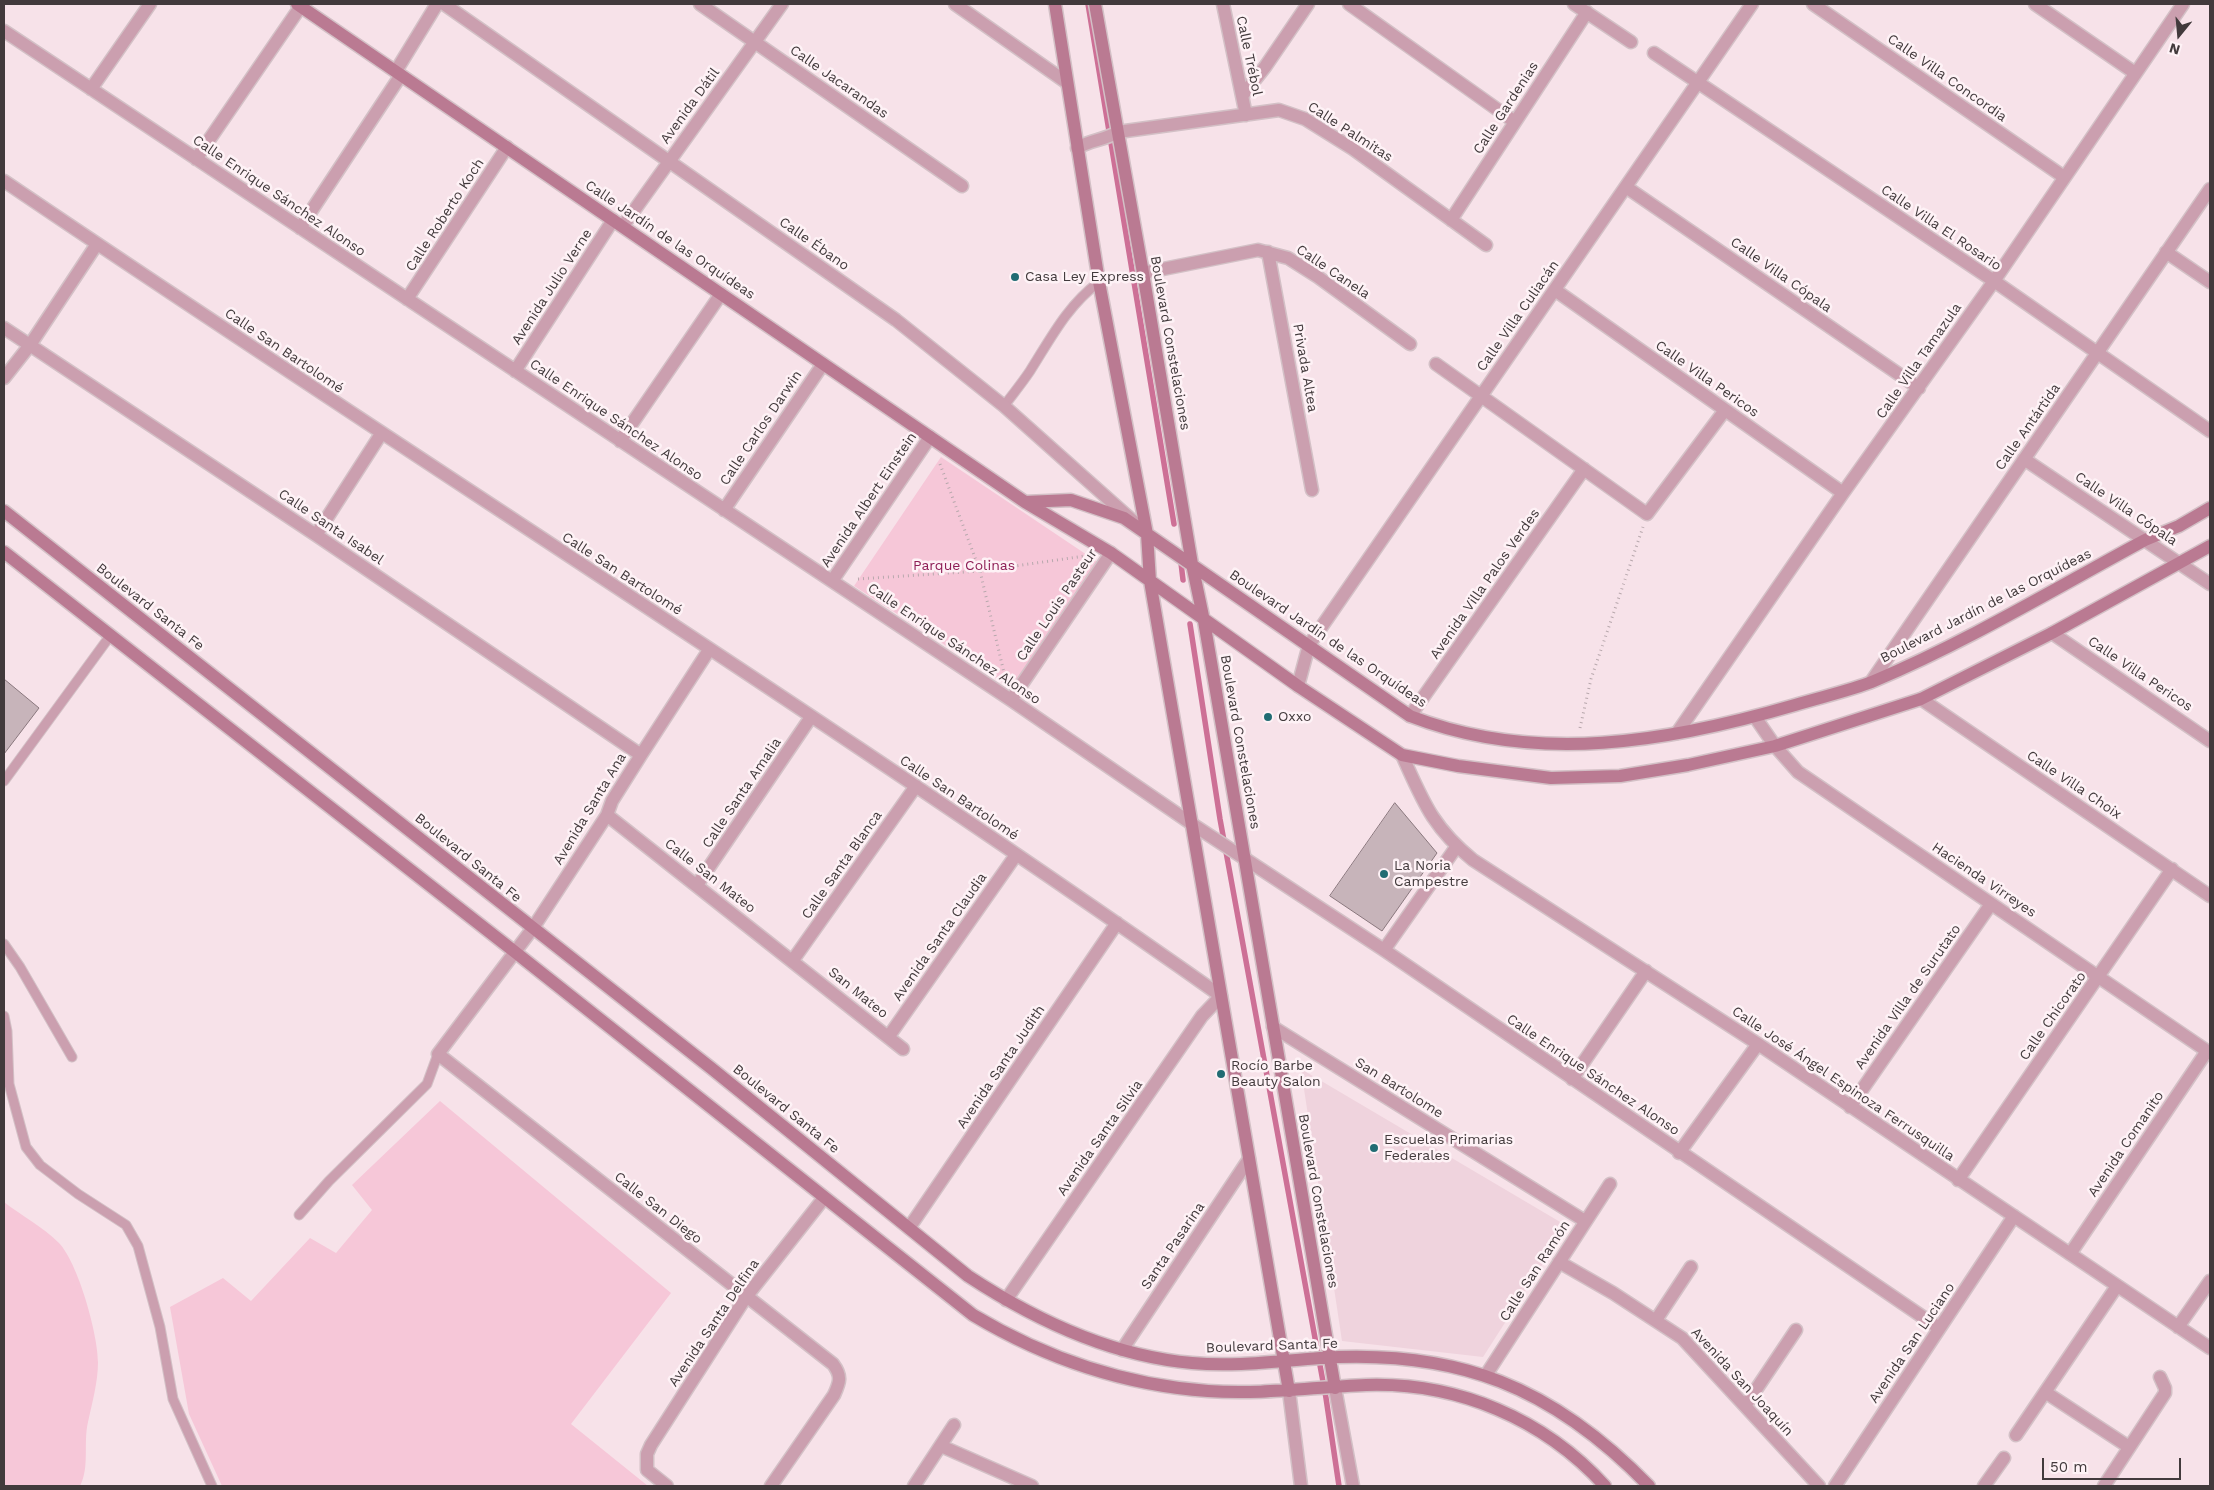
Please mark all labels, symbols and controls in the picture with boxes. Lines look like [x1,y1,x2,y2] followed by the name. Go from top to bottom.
[2154,10,2204,60] north arrow
[1232,14,1266,98] street label: Calle Trébol
[1884,30,2010,126] street label: Calle Villa Concordia
[2167,40,2182,59] text: N
[786,42,892,122] street label: Calle Jacarandas
[1470,59,1542,157] street label: Calle Gardenias
[657,65,723,147] street label: Avenida Dátil
[1304,98,1396,166] street label: Calle Palmitas
[189,132,369,260] street label: Calle Enrique Sánchez Alonso
[402,155,488,275] street label: Calle Roberto Koch
[582,177,758,303] street label: Calle Jardín de las Orquídeas
[1878,181,2004,275] street label: Calle Villa El Rosario
[776,214,852,274] street label: Calle Ébano
[508,226,596,348] street label: Avenida Julio Verne
[1727,234,1835,316] street label: Calle Villa Cópala
[1293,241,1373,303] street label: Calle Canela
[1146,255,1194,431] street label: Boulevard Constelaciones
[1473,257,1563,375] street label: Calle Villa Culiacán
[1025,269,1144,285] place label: Casa Ley Express
[1009,271,1021,283] marker: Casa Ley Express
[1873,300,1965,422] street label: Calle Villa Tamazula
[221,305,347,397] street label: Calle San Bartolomé
[1289,322,1321,414] street label: Privada Altea
[1652,337,1762,421] street label: Calle Villa Pericos
[526,356,706,484] street label: Calle Enrique Sánchez Alonso
[716,367,806,489] street label: Calle Carlos Darwin
[1992,380,2064,474] street label: Calle Antártida
[817,429,921,571] street label: Avenida Albert Einstein
[2072,469,2180,549] street label: Calle Villa Cópala
[275,486,387,568] street label: Calle Santa Isabel
[1427,506,1543,662] street label: Avenida Villa Palos Verdes
[559,529,685,619] street label: Calle San Bartolomé
[1878,545,2094,667] street label: Boulevard Jardín de las Orquídeas
[1013,546,1101,664] street label: Calle Louis Pasteur
[913,558,1015,574] park label: Parque Colinas
[93,560,207,654] street label: Boulevard Santa Fe
[1226,566,1430,712] street label: Boulevard Jardín de las Orquídeas
[864,580,1044,708] street label: Calle Enrique Sánchez Alonso
[2085,633,2195,715] street label: Calle Villa Pericos
[1216,654,1264,830] street label: Boulevard Constelaciones
[1278,709,1311,725] place label: Oxxo
[1262,711,1274,723] marker: Oxxo
[699,735,785,851] street label: Calle Santa Amalia
[2023,747,2125,823] street label: Calle Villa Choix
[550,750,630,868] street label: Avenida Santa Ana
[896,752,1022,844] street label: Calle San Bartolomé
[798,808,886,922] street label: Calle Santa Blanca
[411,810,525,906] street label: Boulevard Santa Fe
[661,835,759,917] street label: Calle San Mateo
[1929,839,2039,921] street label: Hacienda Virreyes
[1394,858,1469,890] place label: La Noria Campestre
[1378,868,1390,880] marker: La Noria Campestre
[889,870,991,1004] street label: Avenida Santa Claudia
[1851,921,1965,1073] street label: Avenida Villa de Surutato
[825,964,891,1022] street label: San Mateo
[2016,968,2090,1064] street label: Calle Chicorato
[953,1002,1049,1132] street label: Avenida Santa Judith
[1729,1003,1957,1165] street label: Calle José Ángel Espinoza Ferrusquilla
[1503,1011,1683,1139] street label: Calle Enrique Sánchez Alonso
[1352,1054,1446,1122] street label: San Bartolome
[1231,1058,1321,1090] place label: Rocío Barbe Beauty Salon
[729,1061,843,1157] street label: Boulevard Santa Fe
[1215,1068,1227,1080] marker: Rocío Barbe Beauty Salon
[1054,1077,1146,1199] street label: Avenida Santa Silvia
[2084,1088,2168,1200] street label: Avenida Comanito
[1294,1113,1342,1289] street label: Boulevard Constelaciones
[1384,1132,1513,1164] place label: Escuelas Primarias Federales
[1368,1142,1380,1154] marker: Escuelas Primarias Federales
[611,1168,705,1248] street label: Calle San Diego
[1138,1199,1208,1293] street label: Santa Pasarina
[1496,1217,1574,1325] street label: Calle San Ramón
[665,1256,763,1390] street label: Avenida Santa Delfina
[1865,1280,1959,1406] street label: Avenida San Luciano
[1687,1324,1797,1440] street label: Avenida San Joaquín
[1206,1335,1338,1357] street label: Boulevard Santa Fe
[2044,1448,2183,1480] scale bar
[2050,1458,2087,1476] text: 50 m

